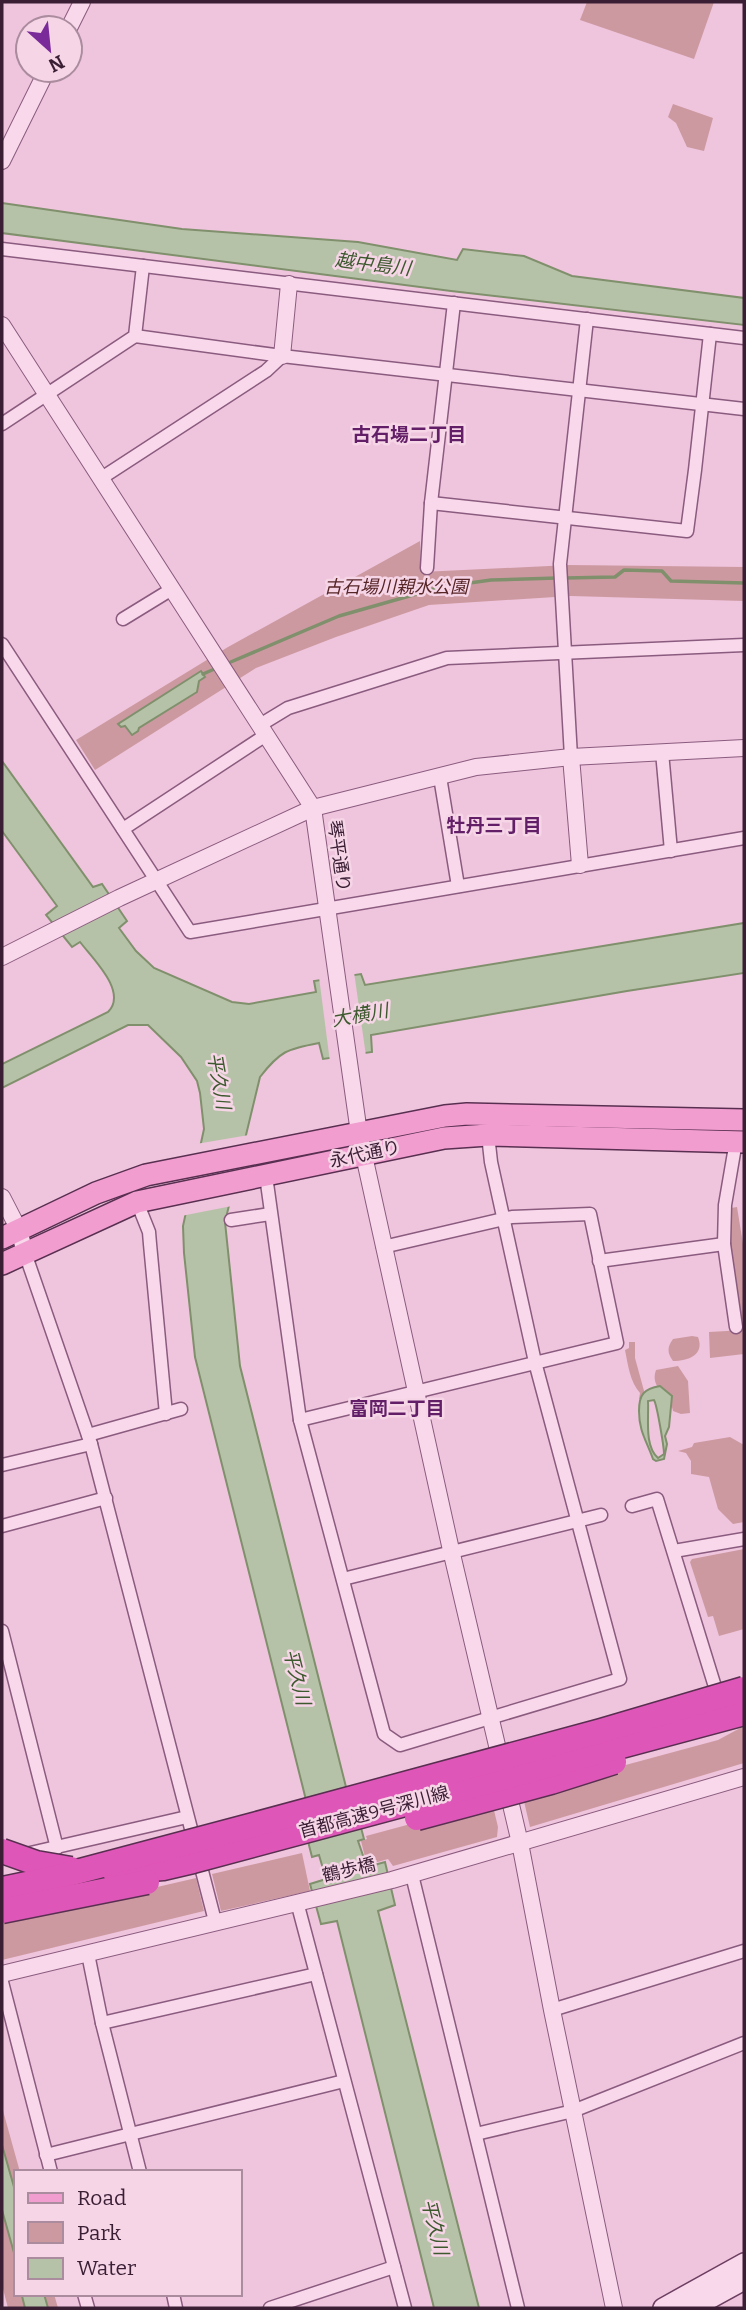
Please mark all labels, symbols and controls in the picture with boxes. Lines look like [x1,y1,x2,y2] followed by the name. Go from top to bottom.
[14,14,84,84] north arrow
[44,50,68,77] text: N
[334,248,414,280] water label: 越中島川
[352,423,466,446] district label: 古石場二丁目
[324,576,471,598] park label: 古石場川親水公園
[446,814,542,837] district label: 牡丹三丁目
[323,819,355,893] street label: 琴平通り
[330,998,392,1031] water label: 大横川
[203,1051,236,1113] water label: 平久川
[327,1136,403,1172] street label: 永代通り
[349,1397,445,1420] district label: 富岡二丁目
[279,1647,316,1709] water label: 平久川
[297,1781,451,1843] street label: 首都高速9号深川線
[320,1853,378,1887] street label: 鶴歩橋
[14,2170,242,2296] legend
[77,2185,126,2211] text: Road
[417,2197,454,2259] water label: 平久川
[77,2220,121,2246] text: Park
[77,2255,136,2281] text: Water

